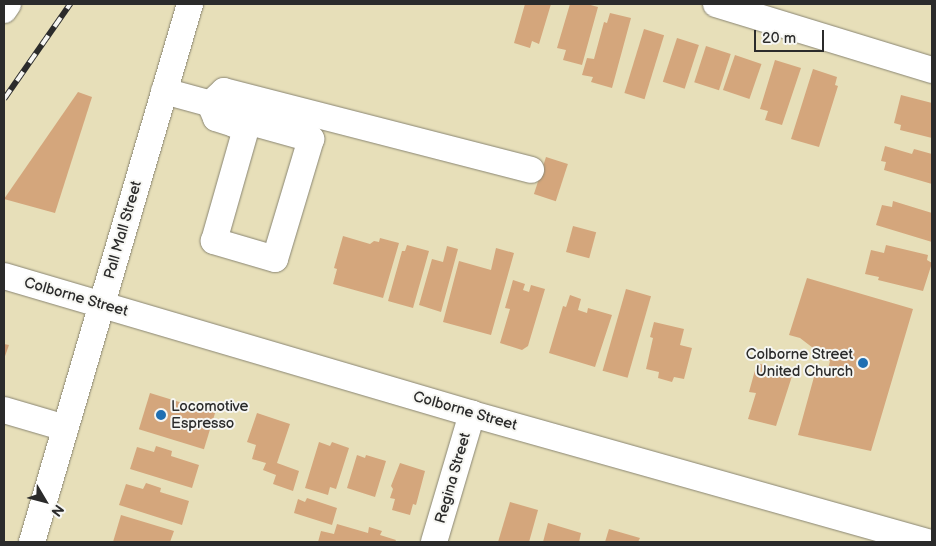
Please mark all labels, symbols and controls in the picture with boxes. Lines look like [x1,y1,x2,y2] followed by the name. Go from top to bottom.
[756,20,826,52] scale bar
[762,29,796,48] text: 20 m
[100,179,146,281] street label: Pall Mall Street
[22,274,130,320] street label: Colborne Street
[745,345,853,380] place label: Colborne Street United Church
[857,357,869,369] marker: Colborne Street United Church
[411,388,519,434] street label: Colborne Street
[171,397,248,432] place label: Locomotive Espresso
[155,409,167,421] marker: Locomotive Espresso
[431,430,475,526] street label: Regina Street
[20,476,70,526] north arrow
[47,501,67,520] text: N

